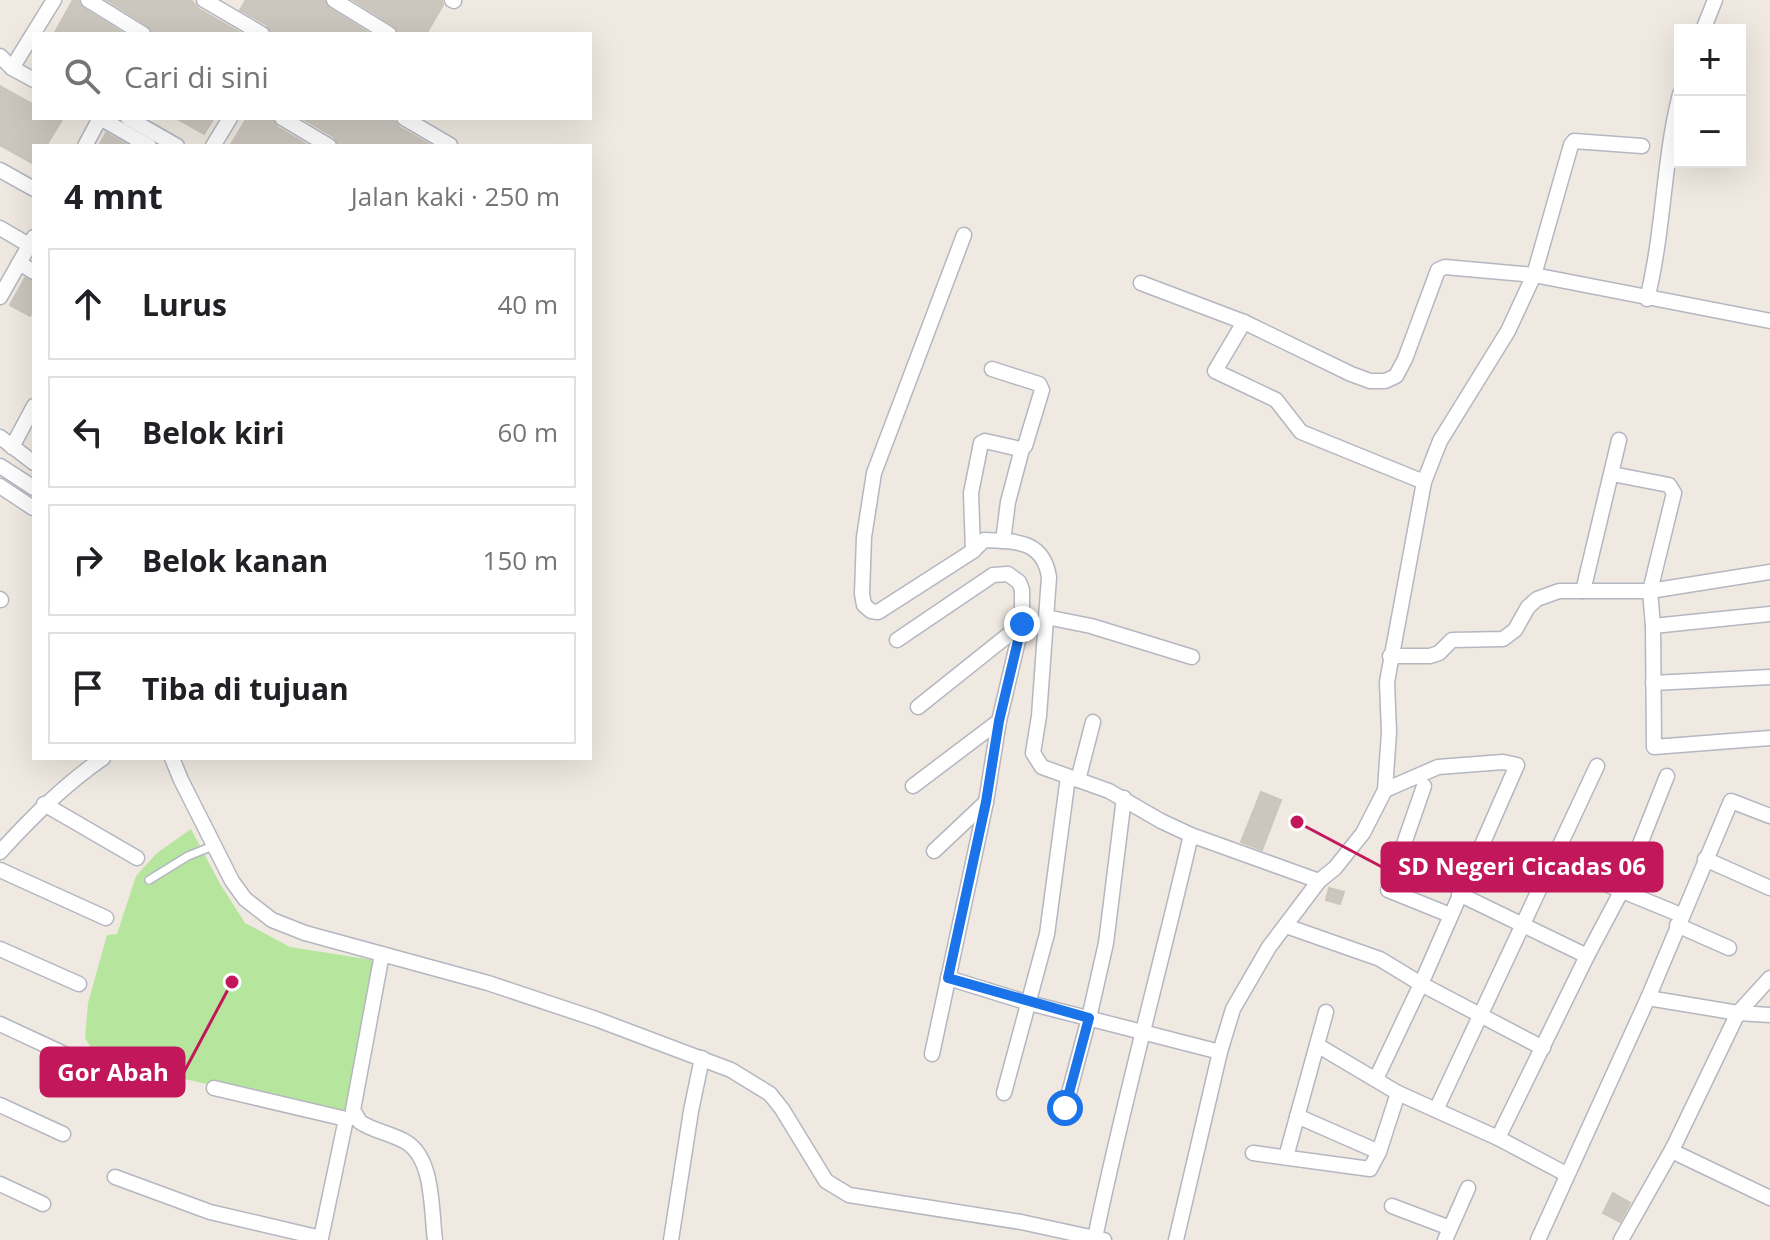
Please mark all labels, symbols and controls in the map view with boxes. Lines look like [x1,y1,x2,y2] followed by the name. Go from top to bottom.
[1674,24,1746,168] map controls
[1674,24,1746,96] button: +
[32,32,592,120] search box
[60,54,104,98] icon: search
[124,56,269,97] text: Cari di sini
[1674,96,1746,168] button: −
[64,173,163,219] text: 4 mnt
[351,178,560,214] text: Jalan kaki · 250 m
[66,282,110,326] icon: ahead
[142,284,227,325] text: Lurus
[497,286,558,322] text: 40 m
[66,410,110,454] icon: left
[142,412,285,453] text: Belok kiri
[497,414,558,450] text: 60 m
[66,538,110,582] icon: right
[142,540,328,581] text: Belok kanan
[483,542,558,578] text: 150 m
[1004,606,1040,642] route end
[66,666,110,710] icon: arrive
[142,668,349,709] text: Tiba di tujuan
[1382,843,1662,891] callout: SD Negeri Cicadas 06
[1398,849,1646,882] text: SD Negeri Cicadas 06
[41,1048,184,1096] callout: Gor Abah
[57,1055,169,1088] text: Gor Abah
[1047,1090,1083,1126] route start

